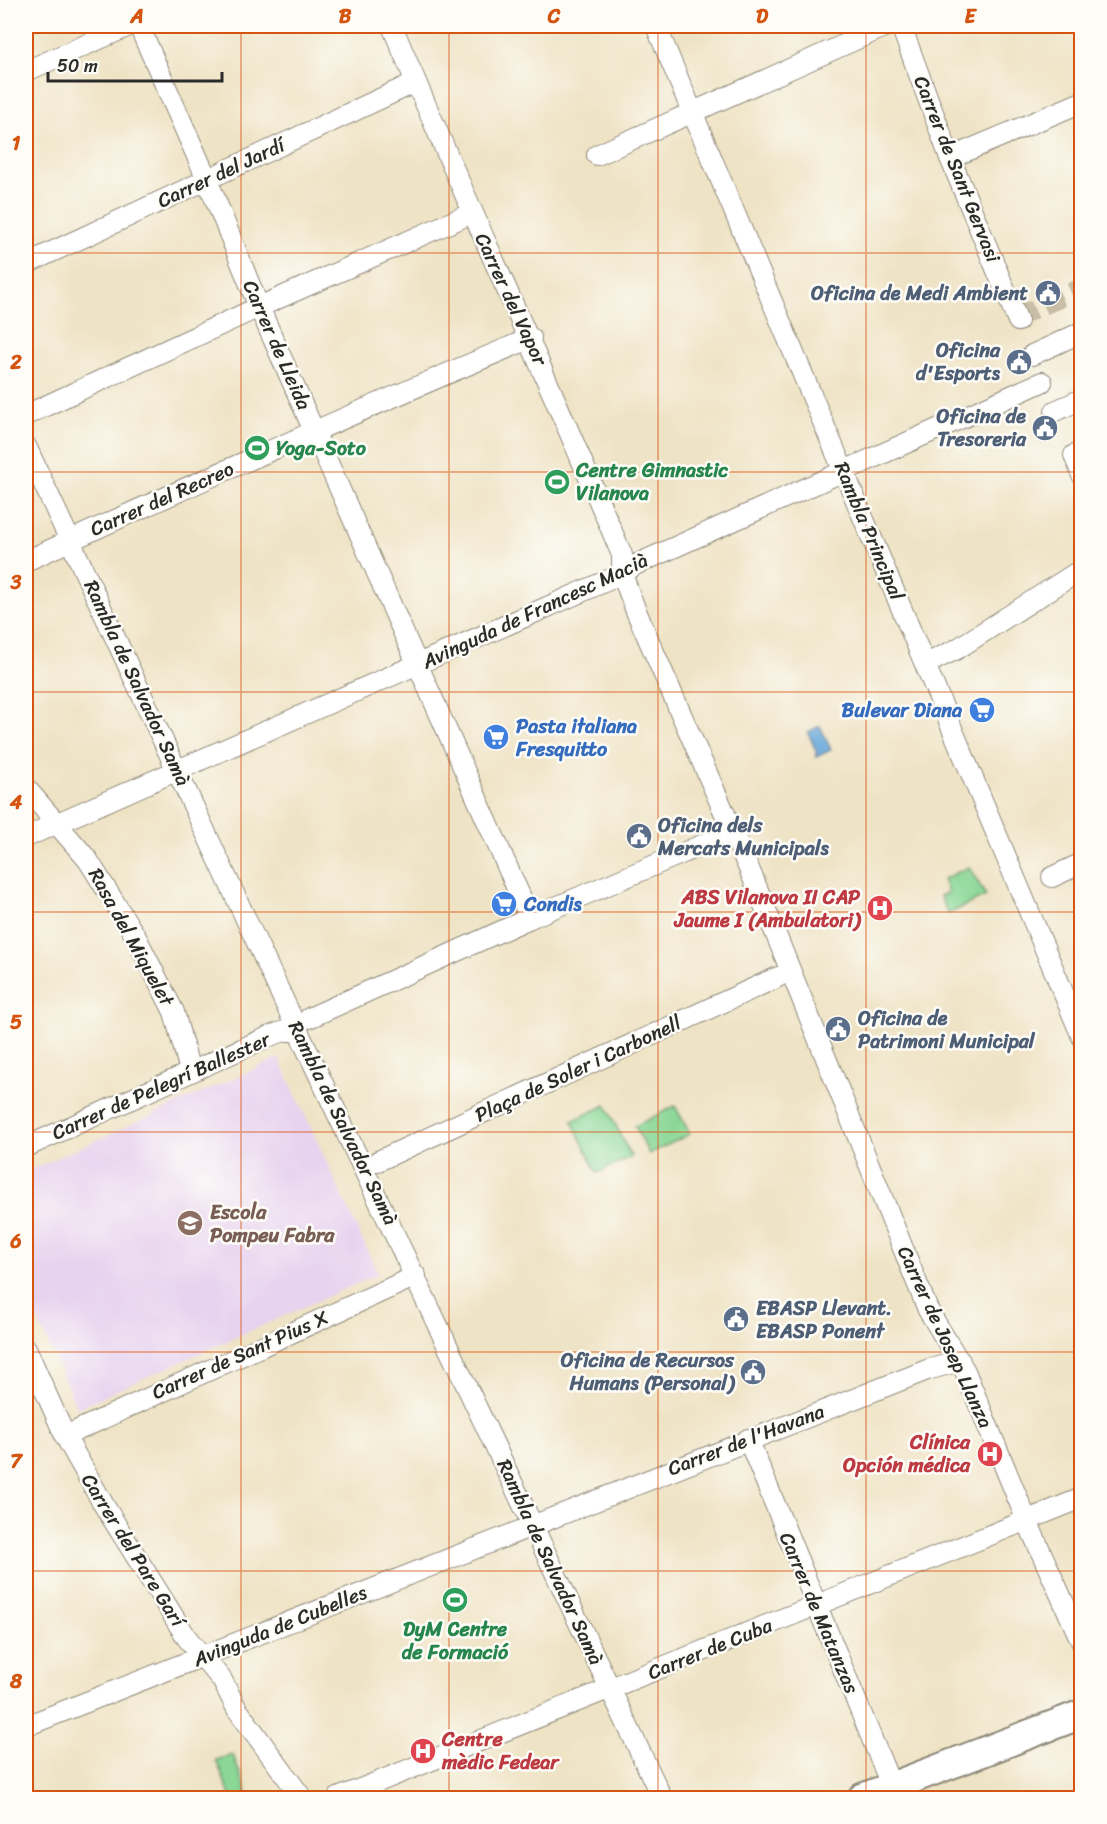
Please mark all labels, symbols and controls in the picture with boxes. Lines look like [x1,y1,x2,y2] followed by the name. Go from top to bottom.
[129,0,144,34] text: A
[339,0,352,34] text: B
[547,0,561,34] text: C
[756,0,769,34] text: D
[964,0,977,34] text: E
[48,45,222,83] scale bar
[57,50,98,82] text: 50 m
[904,70,1011,269] street label: Carrer de Sant Gervasi
[12,126,21,161] text: 1
[151,127,293,218] street label: Carrer del Jardí
[465,227,558,373] street label: Carrer del Vapor
[233,274,321,416] street label: Carrer de Lleida
[811,276,1028,311] place label: Oficina de Medi Ambient
[1033,278,1063,308] public building icon: Oficina de Medi Ambient
[916,333,1001,391] place label: Oficina d'Esports
[9,345,22,380] text: 2
[1004,347,1034,377] public building icon: Oficina d'Esports
[937,399,1027,457] place label: Oficina de Tresoreria
[1030,413,1060,443] public building icon: Oficina de Tresoreria
[276,431,367,466] place label: Yoga-Soto
[242,433,272,463] sports icon: Yoga-Soto
[84,452,240,546] street label: Carrer del Recreo
[575,453,729,511] place label: Centre Gimnastic Vilanova
[824,456,914,607] street label: Rambla Principal
[542,467,572,497] sports icon: Centre Gimnastic Vilanova
[415,543,654,679] street label: Avinguda de Francesc Macià
[10,565,22,600] text: 3
[74,574,200,792] street label: Rambla de Salvador Samà
[842,693,963,728] place label: Bulevar Diana
[967,695,997,725] supermarket icon: Bulevar Diana
[515,709,637,767] place label: Pasta italiana Fresquitto
[481,722,511,752] supermarket icon: Pasta italiana Fresquitto
[9,785,23,820] text: 4
[657,808,829,866] place label: Oficina dels Mercats Municipals
[624,821,654,851] public building icon: Oficina dels Mercats Municipals
[78,861,184,1014] street label: Rasa del Miquelet
[674,880,862,938] place label: ABS Vilanova II CAP Jaume I (Ambulatori)
[523,887,582,922] place label: Condis
[489,889,519,919] supermarket icon: Condis
[865,893,895,923] hospital icon: ABS Vilanova II CAP Jaume I (Ambulatori)
[858,1001,1036,1059] place label: Oficina de Patrimoni Municipal
[10,1005,22,1040] text: 5
[469,1006,687,1132] street label: Plaça de Soler i Carbonell
[823,1014,853,1044] public building icon: Oficina de Patrimoni Municipal
[278,1015,408,1231] street label: Rambla de Salvador Samà
[46,1022,277,1150] street label: Carrer de Pelegrí Ballester
[210,1195,335,1253] place label: Escola Pompeu Fabra
[175,1208,205,1238] school or university icon: Escola Pompeu Fabra
[9,1224,22,1259] text: 6
[887,1240,1003,1434] street label: Carrer de Josep Llanza
[756,1291,892,1349] place label: EBASP Llevant. EBASP Ponent
[146,1300,334,1410] street label: Carrer de Sant Pius X
[721,1304,751,1334] public building icon: EBASP Llevant. EBASP Ponent
[561,1343,736,1401] place label: Oficina de Recursos Humans (Personal)
[738,1357,768,1387] public building icon: Oficina de Recursos Humans (Personal)
[662,1394,830,1486] street label: Carrer de l'Havana
[843,1425,971,1483] place label: Clínica Opción médica
[975,1439,1005,1469] hospital icon: Clínica Opción médica
[10,1444,23,1479] text: 7
[487,1453,613,1671] street label: Rambla de Salvador Samà
[72,1466,196,1636] street label: Carrer del Pare Garí
[769,1527,869,1700] street label: Carrer de Matanzas
[187,1575,373,1677] street label: Avinguda de Cubelles
[440,1585,470,1615] sports icon: DyM Centre de Formació
[642,1608,779,1690] street label: Carrer de Cuba
[402,1612,509,1670] place label: DyM Centre de Formació
[9,1664,23,1699] text: 8
[441,1722,560,1780] place label: Centre mèdic Fedear
[408,1736,438,1766] hospital icon: Centre mèdic Fedear

